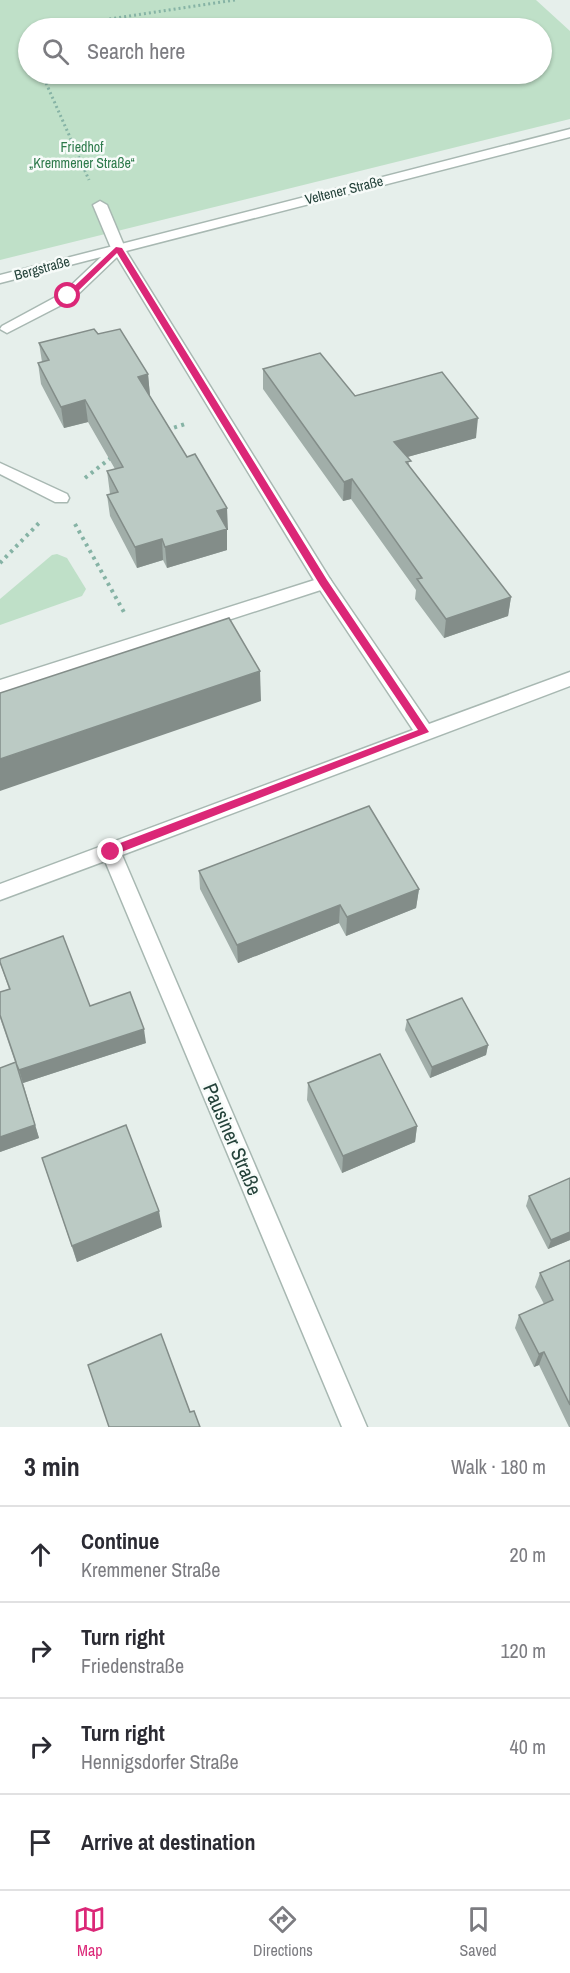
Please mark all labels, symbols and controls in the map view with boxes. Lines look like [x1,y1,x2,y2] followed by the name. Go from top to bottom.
[18,18,552,84] search box
[39,35,72,68] icon: search
[87,36,185,66] text: Search here
[29,138,135,172] park label: Friedhof „Kremmener Straße“
[303,172,385,208] street label: Veltener Straße
[12,252,72,284] street label: Bergstraße
[54,282,80,308] route start
[97,838,123,864] route end
[197,1079,269,1199] street label: Pausiner Straße
[24,1449,80,1484] text: 3 min
[451,1453,546,1480] text: Walk · 180 m
[81,1526,159,1556] text: Continue
[24,1538,57,1571] icon: ahead
[510,1541,546,1568] text: 20 m
[81,1556,220,1583] text: Kremmener Straße
[81,1622,165,1652] text: Turn right
[24,1634,57,1667] icon: right
[500,1637,546,1664] text: 120 m
[81,1652,184,1679] text: Friedenstraße
[81,1718,165,1748] text: Turn right
[24,1730,57,1763] icon: right
[510,1733,546,1760] text: 40 m
[81,1748,239,1775] text: Hennigsdorfer Straße
[24,1826,57,1859] icon: arrive
[81,1827,255,1857] text: Arrive at destination
[73,1903,106,1961] tab: Map
[253,1903,313,1961] tab: Directions
[459,1903,497,1961] tab: Saved

